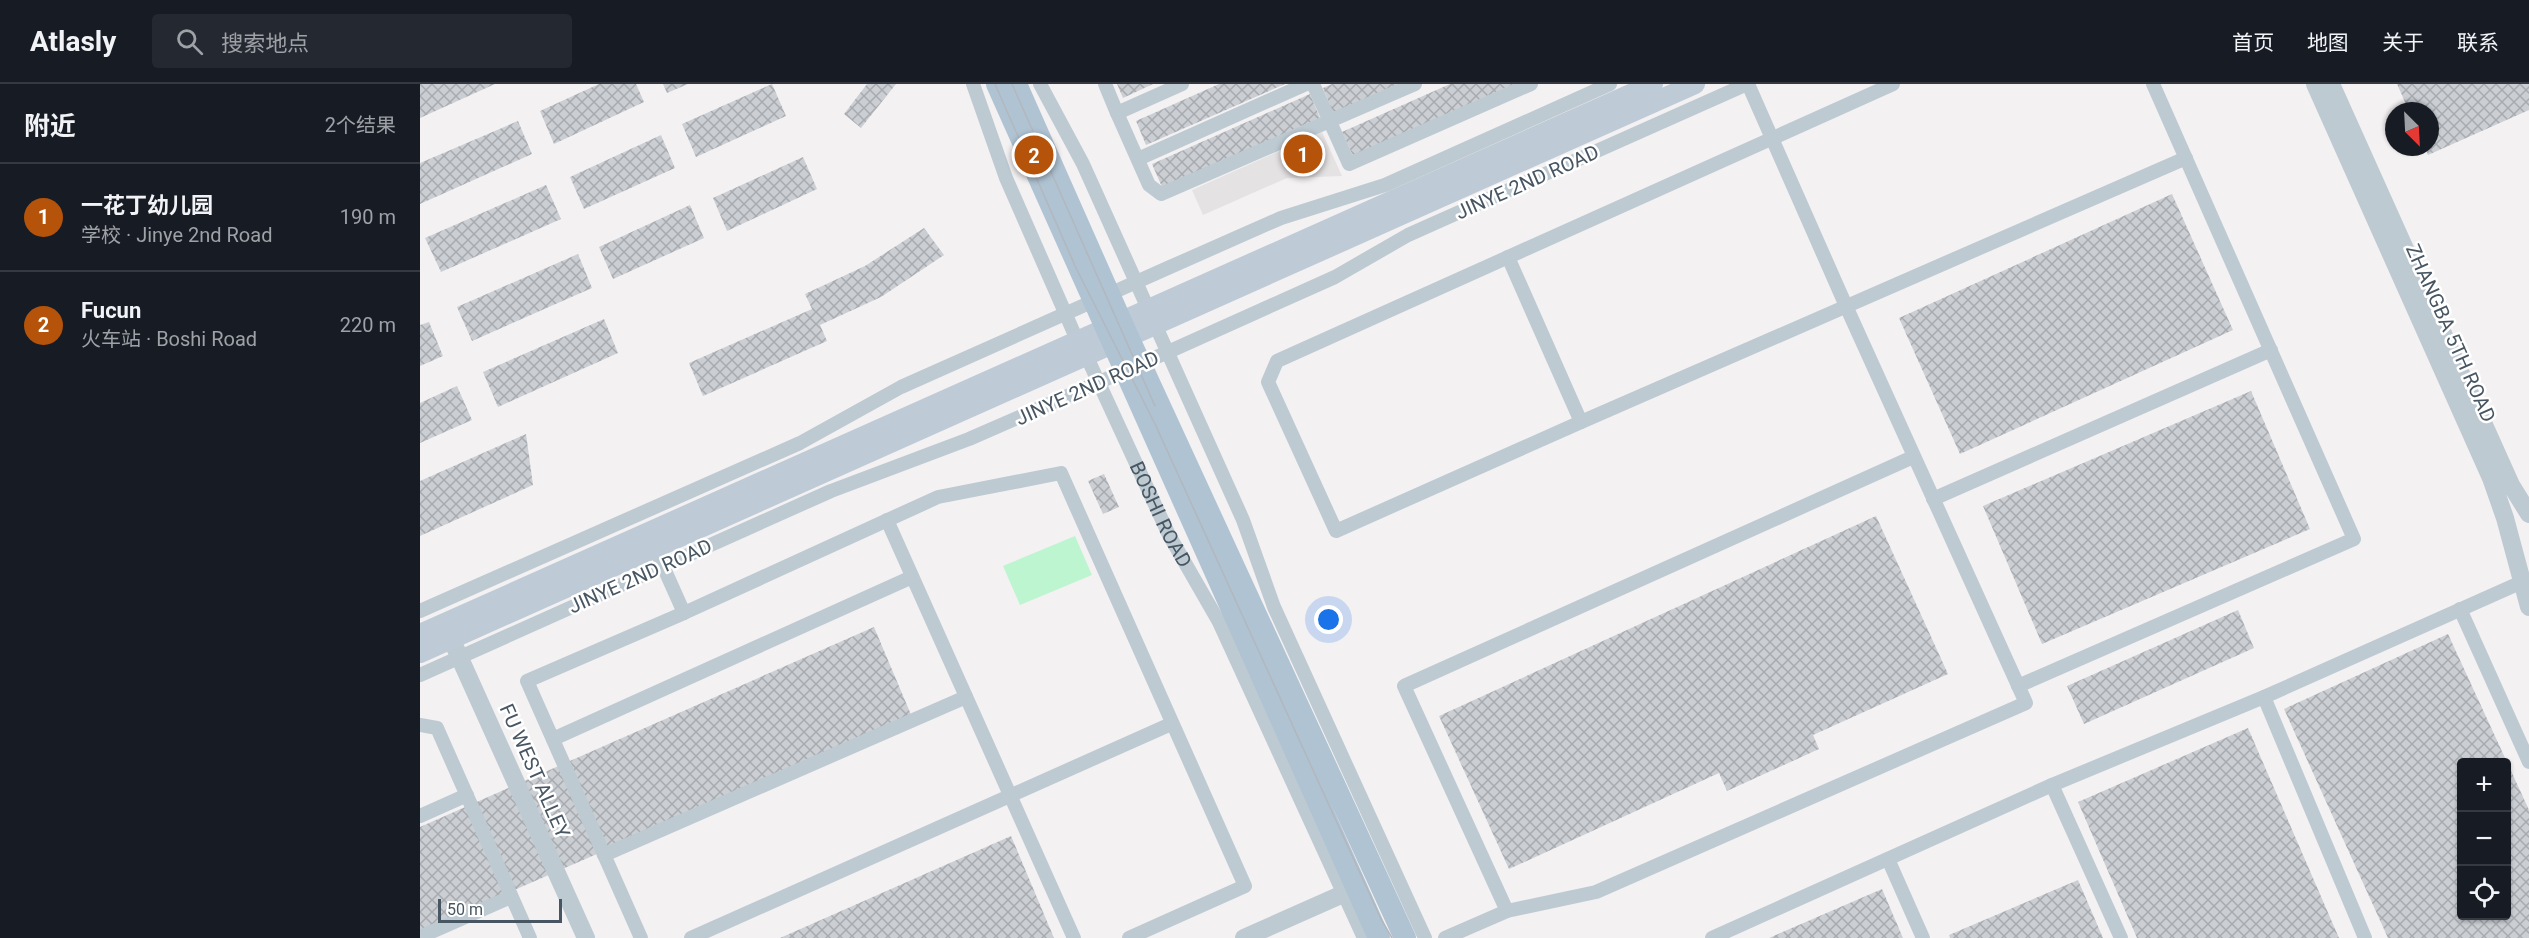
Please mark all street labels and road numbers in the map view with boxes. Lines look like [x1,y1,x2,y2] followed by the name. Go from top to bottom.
[1452,140,1602,224] street label: JINYE 2ND ROAD
[2401,240,2501,426] street label: ZHANGBA 5TH ROAD
[1012,346,1162,430] street label: JINYE 2ND ROAD
[1125,458,1197,572] street label: BOSHI ROAD
[565,534,715,618] street label: JINYE 2ND ROAD
[495,700,575,842] street label: FU WEST ALLEY

